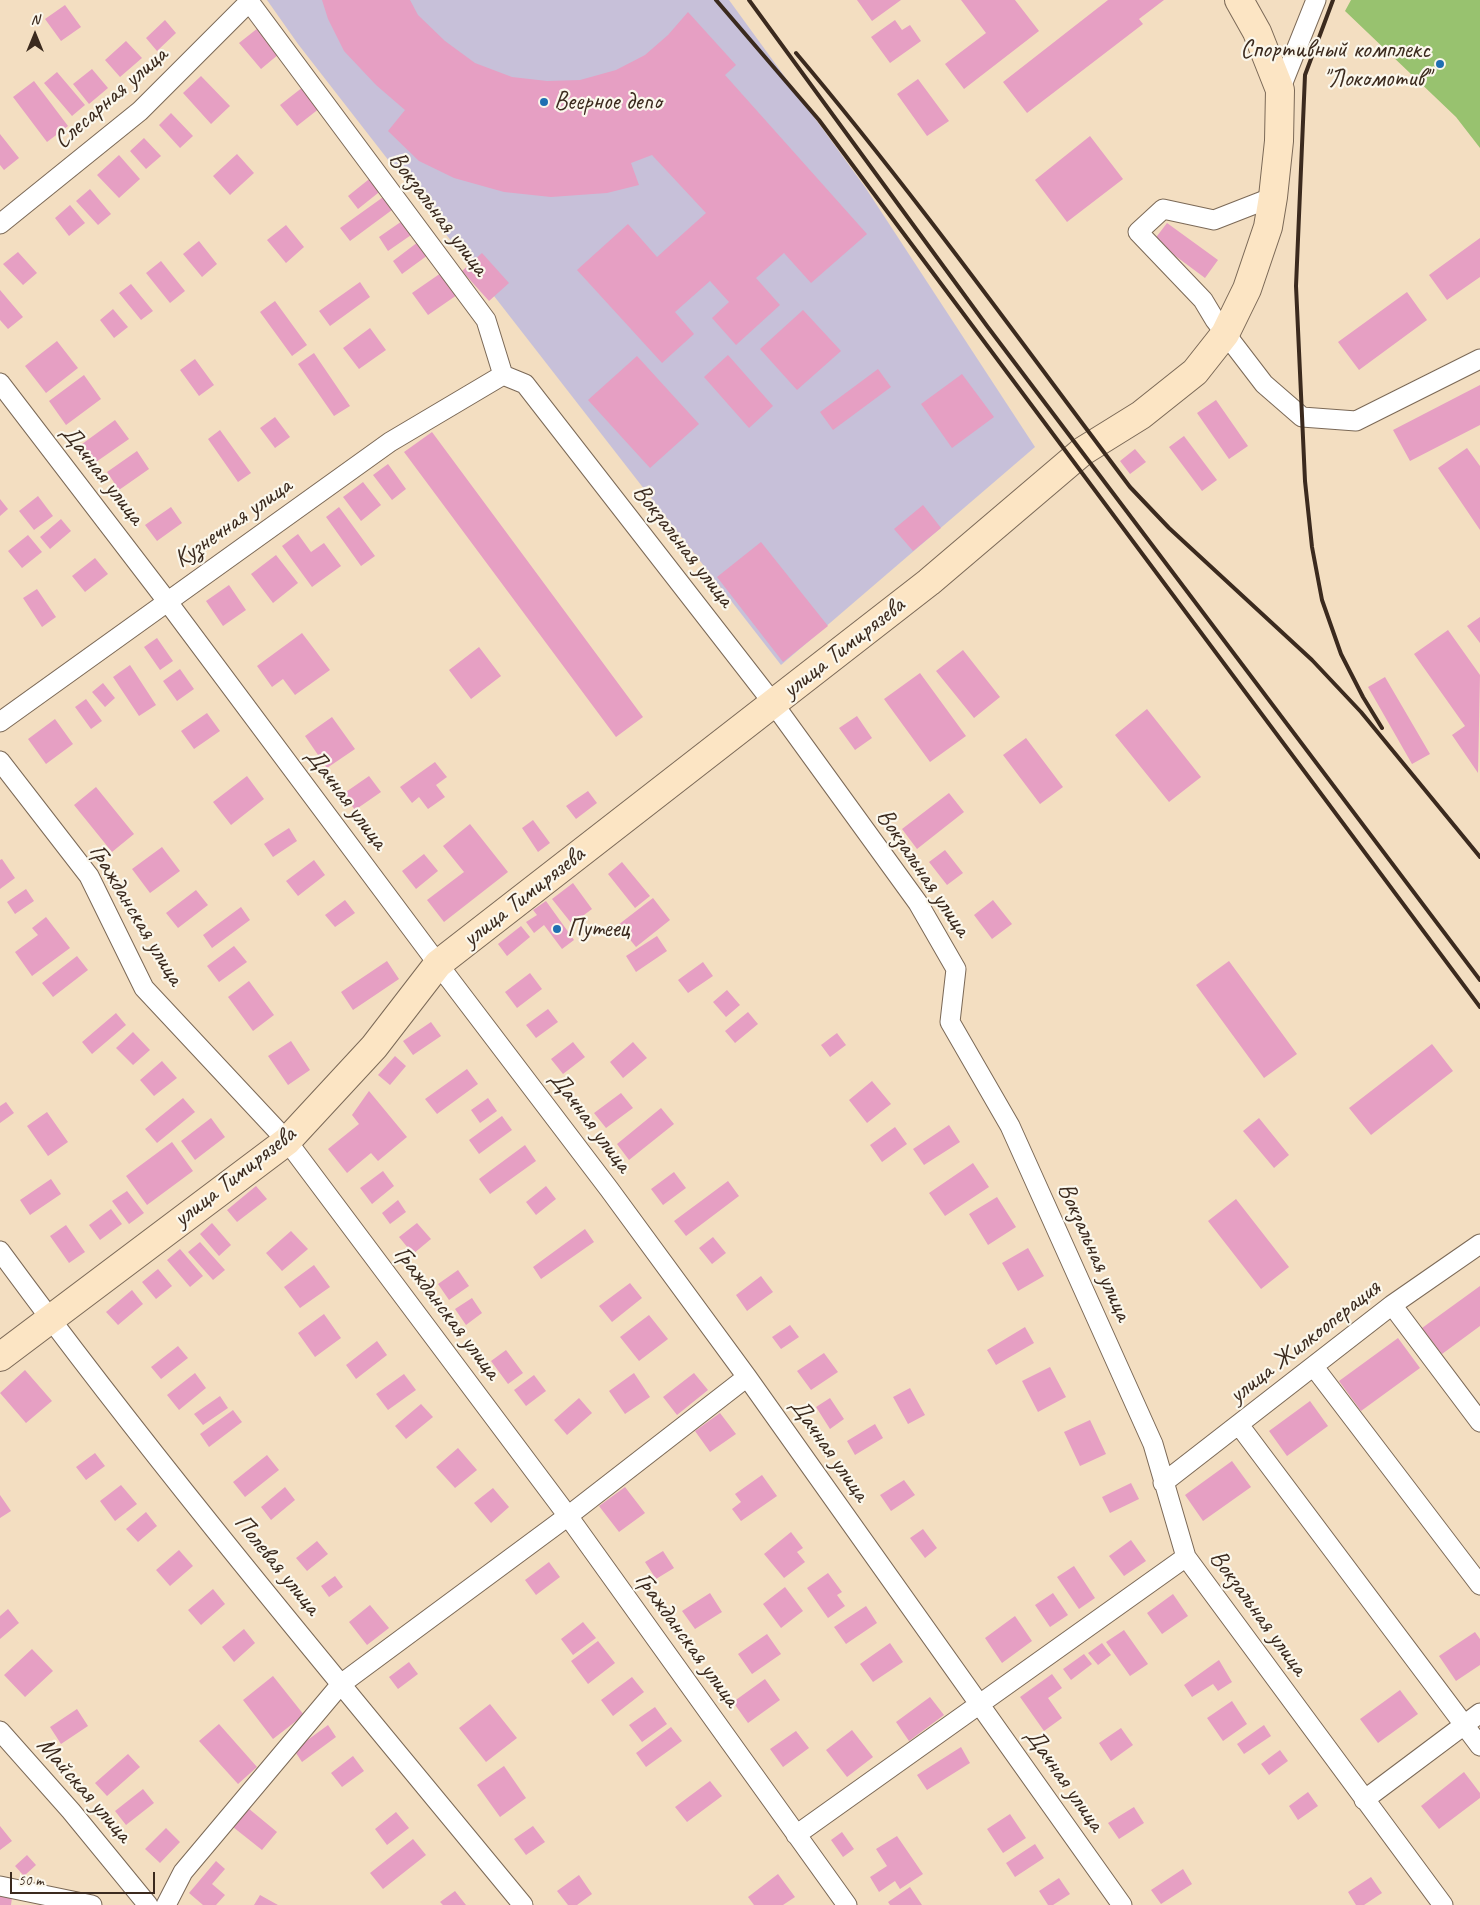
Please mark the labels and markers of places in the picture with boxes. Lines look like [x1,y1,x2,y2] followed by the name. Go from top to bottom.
[1240,35,1430,94] place label: Спортивный комплекс "Локомотив"
[1434,58,1446,70] marker: Спортивный комплекс "Локомотив"
[554,87,662,117] place label: Веерное депо
[538,96,550,108] marker: Веерное депо
[567,914,629,944] place label: Путеец
[551,923,563,935] marker: Путеец

